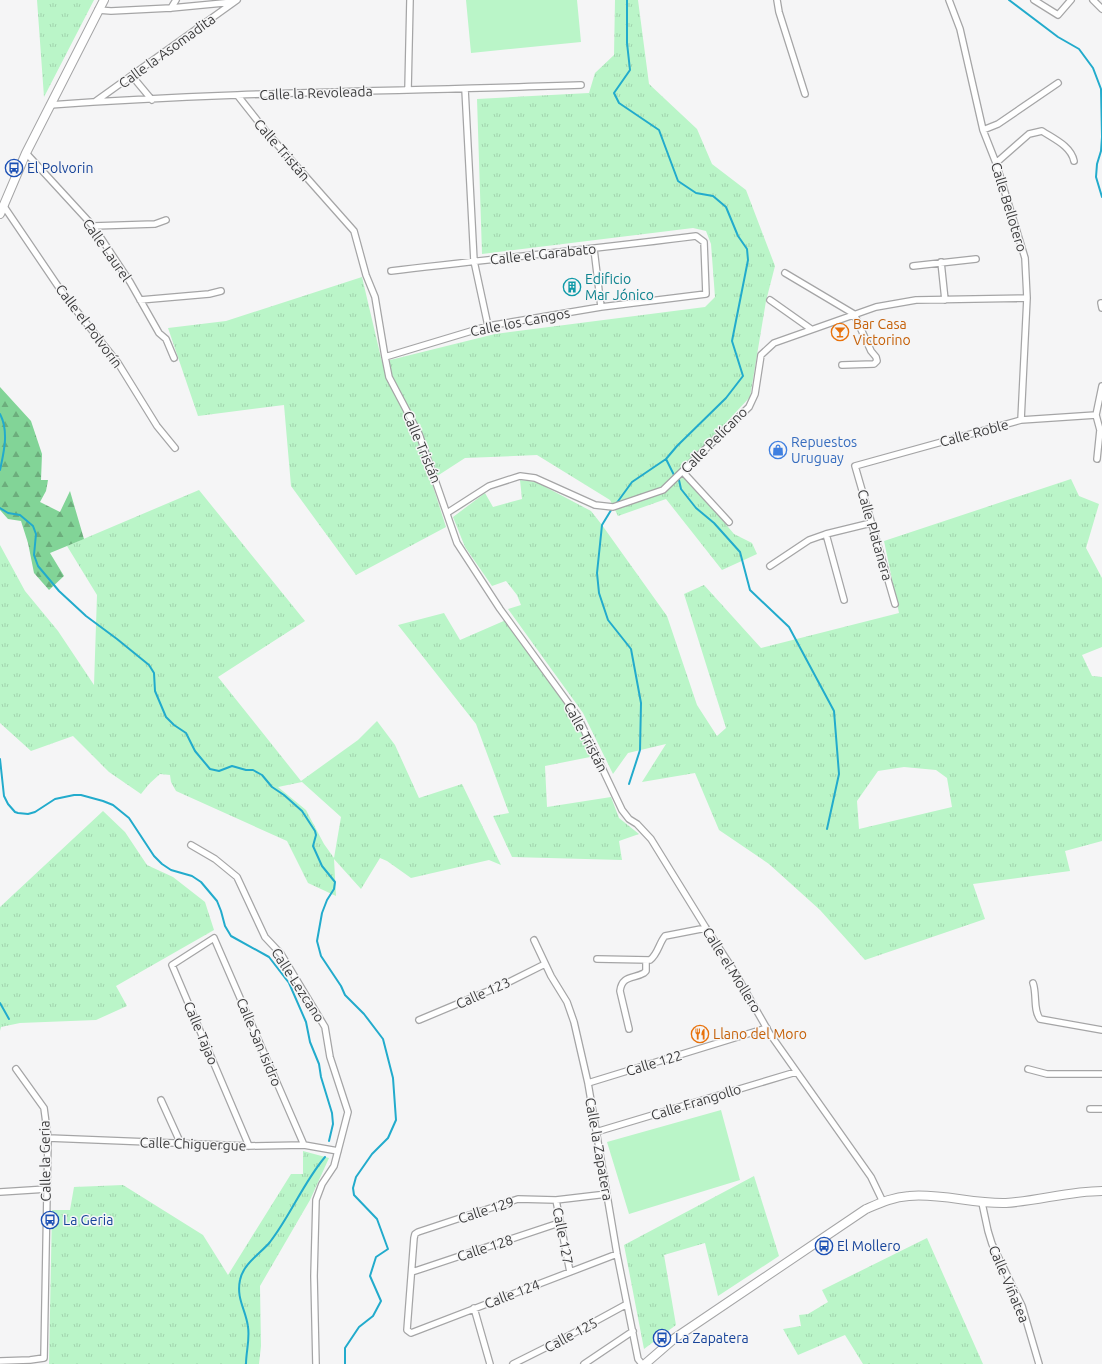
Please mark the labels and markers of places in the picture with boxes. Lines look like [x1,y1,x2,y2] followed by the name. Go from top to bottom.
[4,158,24,178] bus stop icon: El Polvorin
[27,160,94,176] place label: El Polvorin
[585,271,654,303] place label: Edificio Mar Jónico
[562,277,582,297] building icon: Edificio Mar Jónico
[853,316,911,348] place label: Bar Casa Victorino
[830,322,850,342] bar icon: Bar Casa Victorino
[791,434,857,466] place label: Repuestos Uruguay
[768,440,788,460] shop icon: Repuestos Uruguay
[690,1024,710,1044] restaurant icon: Llano del Moro
[713,1026,807,1042] place label: Llano del Moro
[40,1210,60,1230] bus stop icon: La Geria
[63,1212,113,1228] place label: La Geria
[814,1236,834,1256] bus stop icon: El Mollero
[837,1238,901,1254] place label: El Mollero
[652,1328,672,1348] bus stop icon: La Zapatera
[675,1330,749,1346] place label: La Zapatera

